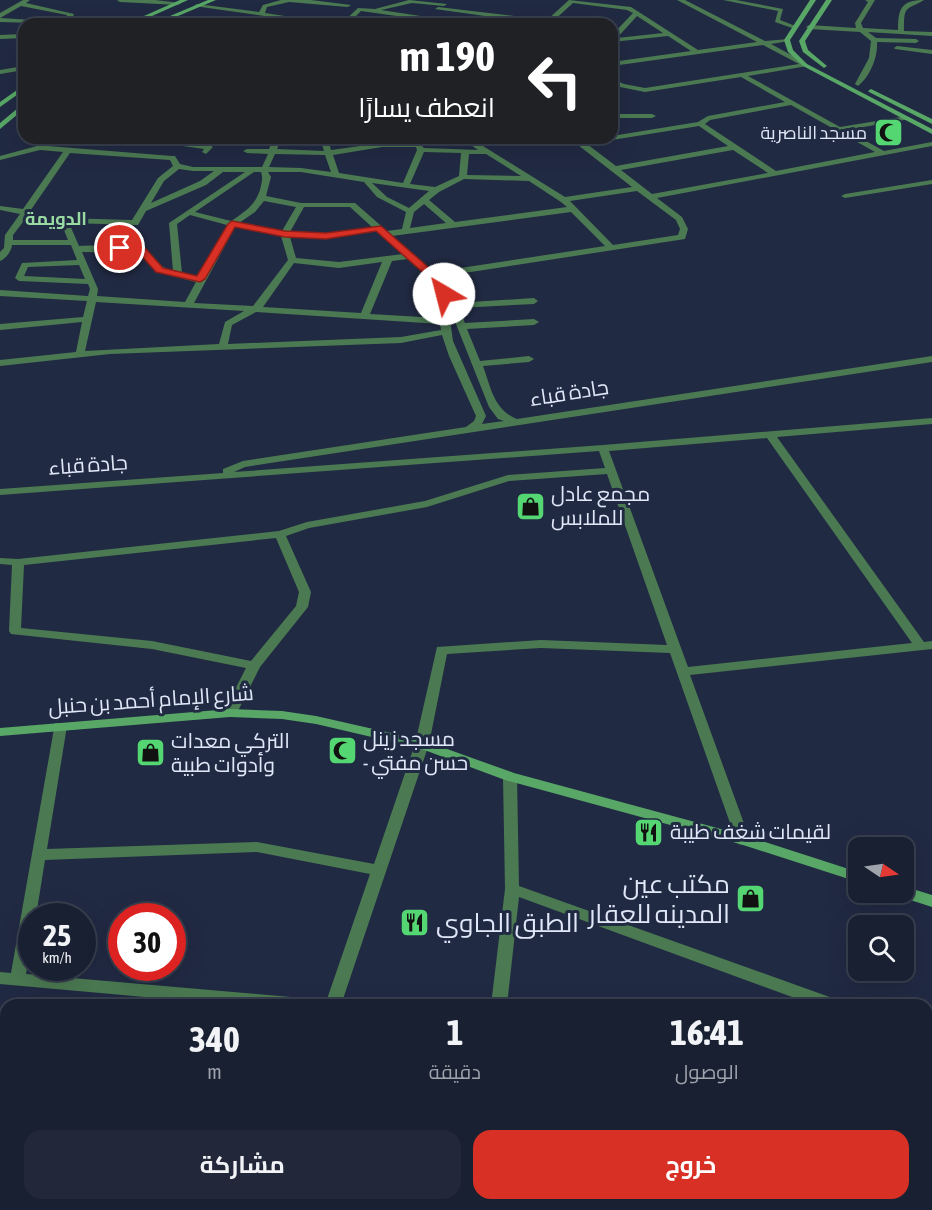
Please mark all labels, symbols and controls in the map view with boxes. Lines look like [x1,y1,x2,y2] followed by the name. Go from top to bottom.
[400,32,495,80] text: 190 m
[516,42,594,120] icon: left
[358,92,495,123] text: انعطف يسارًا
[872,117,904,149] mosque icon: مسجد الناصرية
[760,122,867,144] place label: مسجد الناصرية
[25,208,87,230] district label: الدويمة
[94,222,145,273] pin
[103,231,136,264] icon: arrive
[412,262,476,326] position arrow
[528,374,610,410] street label: جادة قباء
[47,449,129,479] street label: جادة قباء
[551,481,650,531] place label: مجمع عادل للملابس
[514,490,546,522] shop icon: مجمع عادل للملابس
[47,680,255,721] street label: شارع الإمام أحمد بن حنبل
[363,726,468,779] place label: مسجد زينل - حسن مفتي
[171,728,290,777] place label: التركي معدات وأدوات طبية
[326,735,358,767] mosque icon: مسجد زينل - حسن مفتي
[134,737,166,769] shop icon: التركي معدات وأدوات طبية
[633,816,665,848] restaurant icon: لقيمات شغف طيبة
[670,819,831,843] place label: لقيمات شغف طيبة
[848,837,914,903] north arrow
[848,837,914,981] map controls
[586,869,730,929] place label: مكتب عين المدينه للعقار
[735,883,767,915] shop icon: مكتب عين المدينه للعقار
[108,903,186,981] speed limit sign: 30
[399,907,431,939] restaurant icon: الطبق الجاوي
[436,908,579,943] place label: الطبق الجاوي
[848,915,914,981] button: search
[43,918,71,952] text: 25
[42,949,72,966] text: km/h
[446,1011,463,1053] text: 1
[670,1011,744,1053] text: 16:41
[189,1018,240,1060] text: 340
[207,1060,222,1083] text: m
[429,1060,481,1083] text: دقيقة
[675,1060,739,1083] text: الوصول
[24,1130,461,1199] button: مشاركة
[473,1130,909,1199] button: خروج

